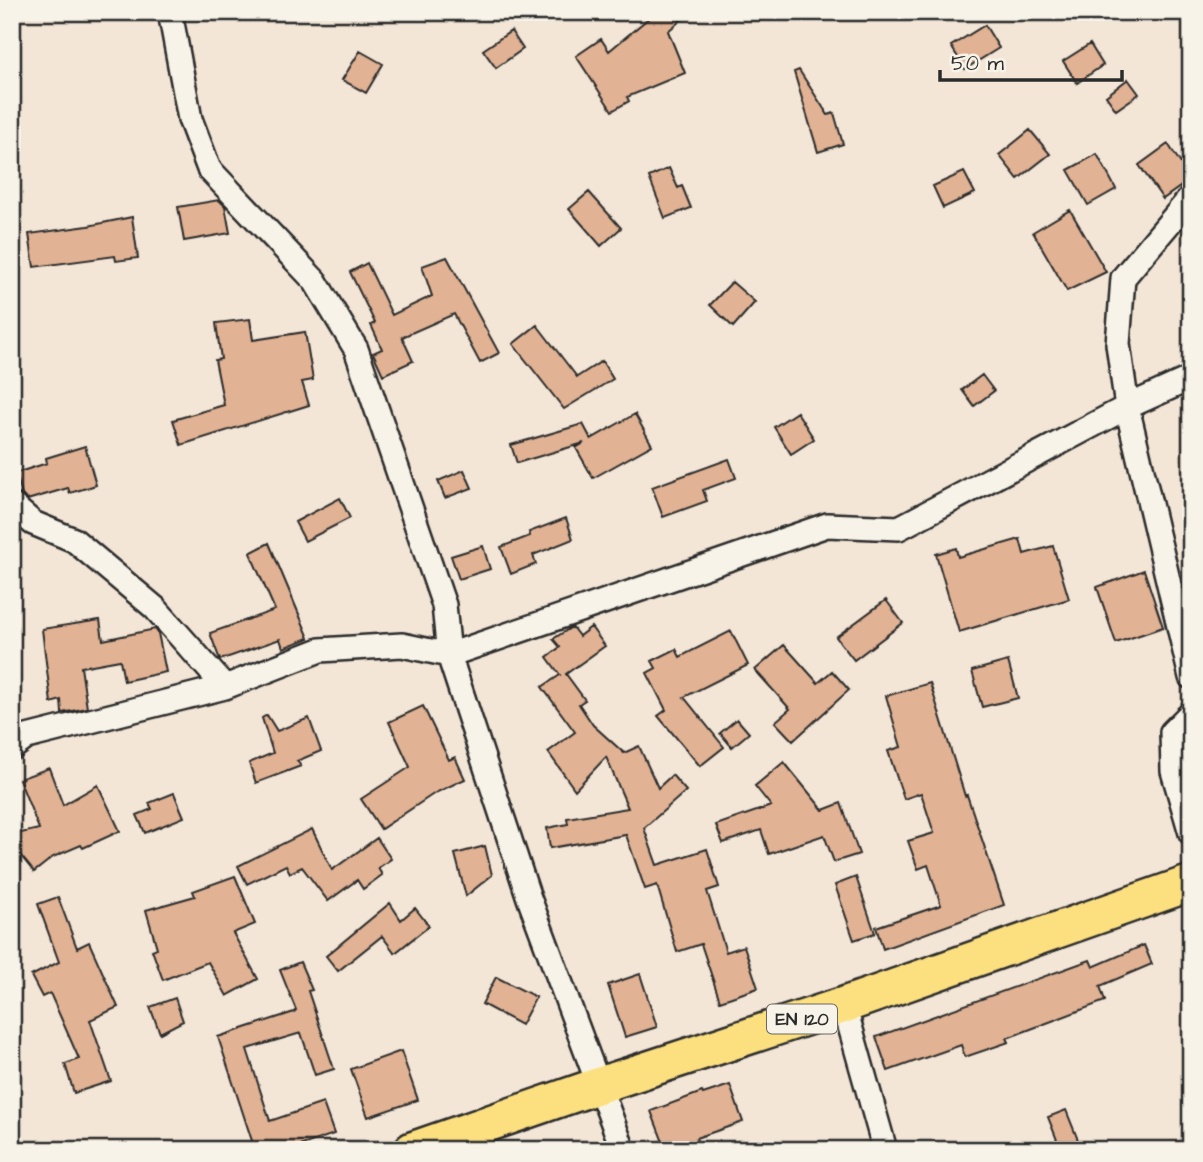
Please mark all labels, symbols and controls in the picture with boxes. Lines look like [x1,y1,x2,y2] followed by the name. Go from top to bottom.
[940,38,1122,82] scale bar
[951,49,1005,78] text: 50 m
[767,1004,837,1034] road number: EN 120

